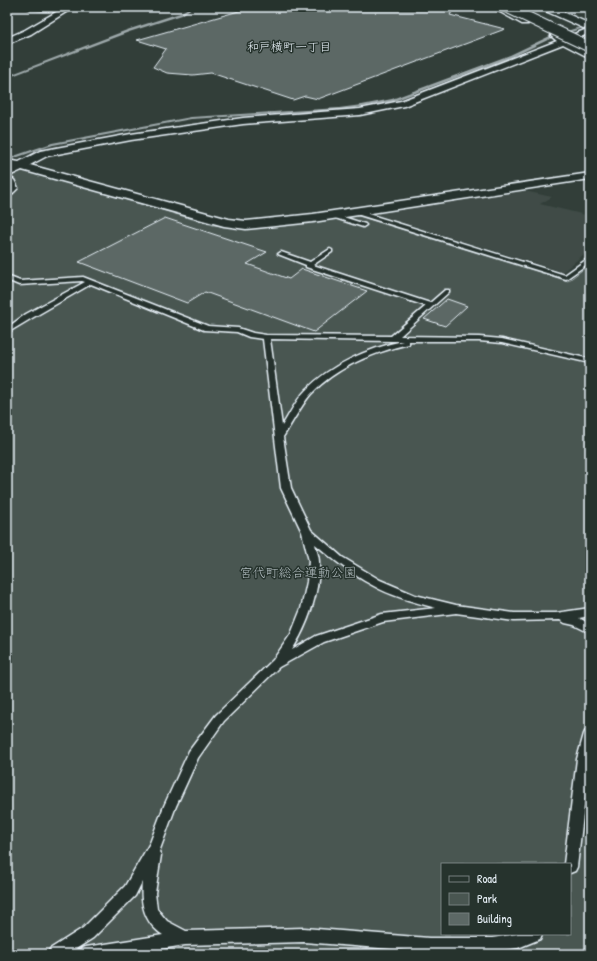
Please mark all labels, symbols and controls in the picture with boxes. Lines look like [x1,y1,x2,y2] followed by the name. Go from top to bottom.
[247,38,331,55] district label: 和戸横町一丁目
[239,563,357,581] park label: 宮代町総合運動公園
[441,863,571,935] legend
[477,870,497,887] text: Road
[477,890,497,907] text: Park
[477,910,512,927] text: Building

